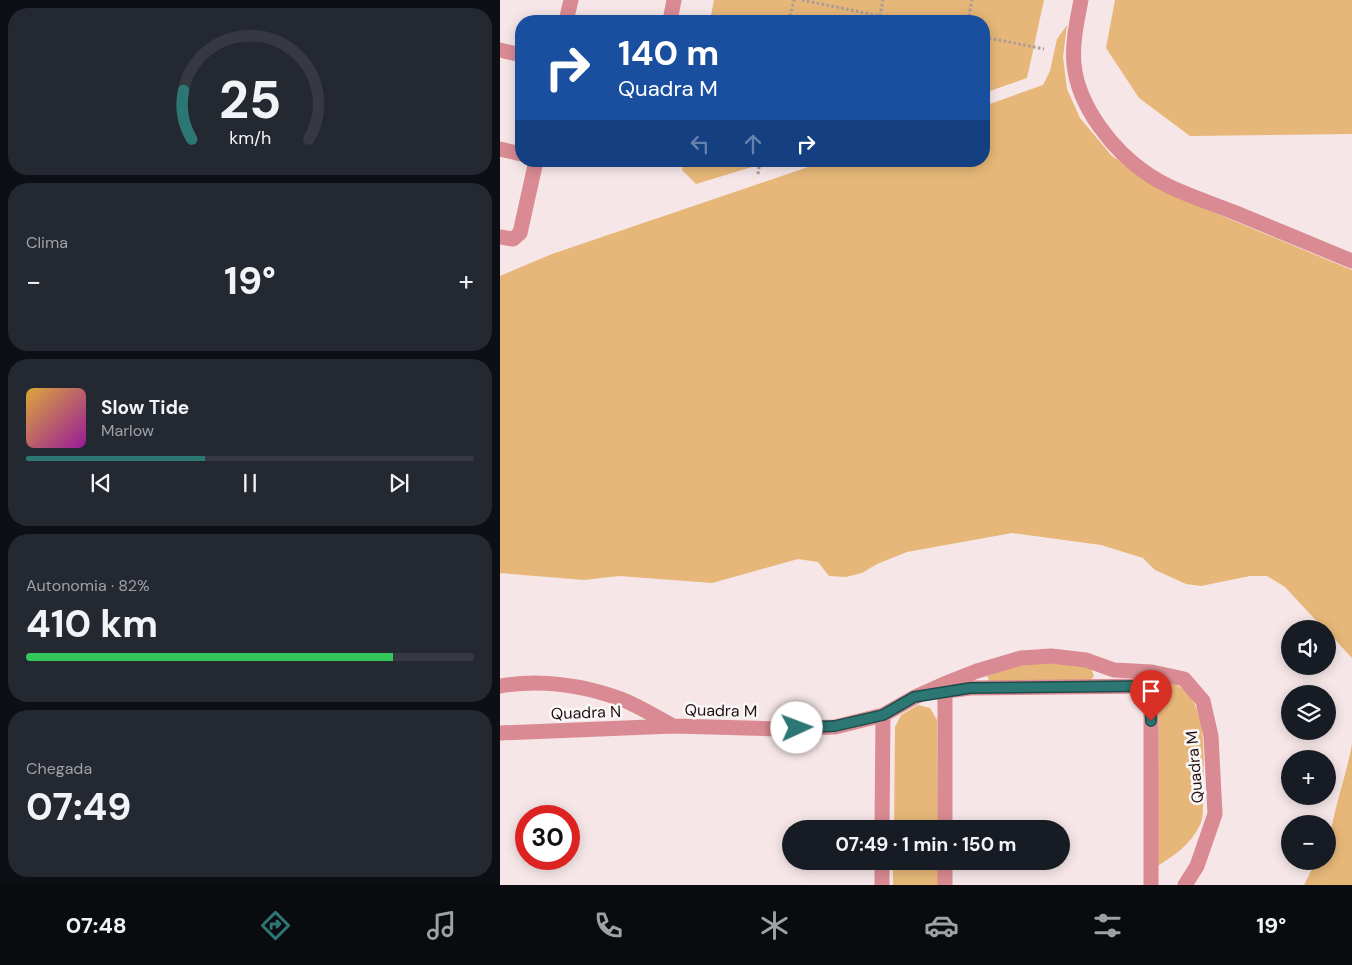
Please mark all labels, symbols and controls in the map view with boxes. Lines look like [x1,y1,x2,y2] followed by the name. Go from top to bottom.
[618,30,719,76] text: 140 m
[535,35,600,100] icon: right
[219,66,281,134] text: 25
[618,74,718,103] text: Quadra M
[229,126,271,150] text: km/h
[686,130,714,158] icon: left
[739,130,767,158] icon: ahead
[792,130,820,158] icon: right
[26,232,68,253] text: Clima
[224,256,276,306] text: 19°
[26,263,41,300] text: −
[459,263,474,300] text: +
[101,395,189,420] text: Slow Tide
[101,420,154,441] text: Marlow
[87,469,115,497] icon: previous
[236,469,264,497] icon: pause
[385,469,413,497] icon: next
[26,575,150,596] text: Autonomia · 82%
[26,599,158,649] text: 410 km
[1281,620,1336,870] map controls
[1281,620,1336,675] button: sound
[1130,670,1172,721] pin
[1137,677,1165,705] icon: arrive
[1281,685,1336,740] button: layers
[685,699,757,722] street label: Quadra M
[551,701,621,724] street label: Quadra N
[770,701,822,753] position arrow
[1181,730,1208,804] street label: Quadra M
[1281,750,1336,805] button: +
[26,758,92,779] text: Chegada
[26,782,131,832] text: 07:49
[515,805,580,870] speed limit sign: 30
[1281,815,1336,870] button: −
[836,832,1016,857] text: 07:49 · 1 min · 150 m
[258,908,293,943] icon: directions
[424,908,459,943] icon: music
[591,908,626,943] icon: phone
[757,908,792,943] icon: climate
[924,908,959,943] icon: car
[1090,908,1125,943] icon: filters
[66,911,127,940] text: 07:48
[1256,911,1286,940] text: 19°

